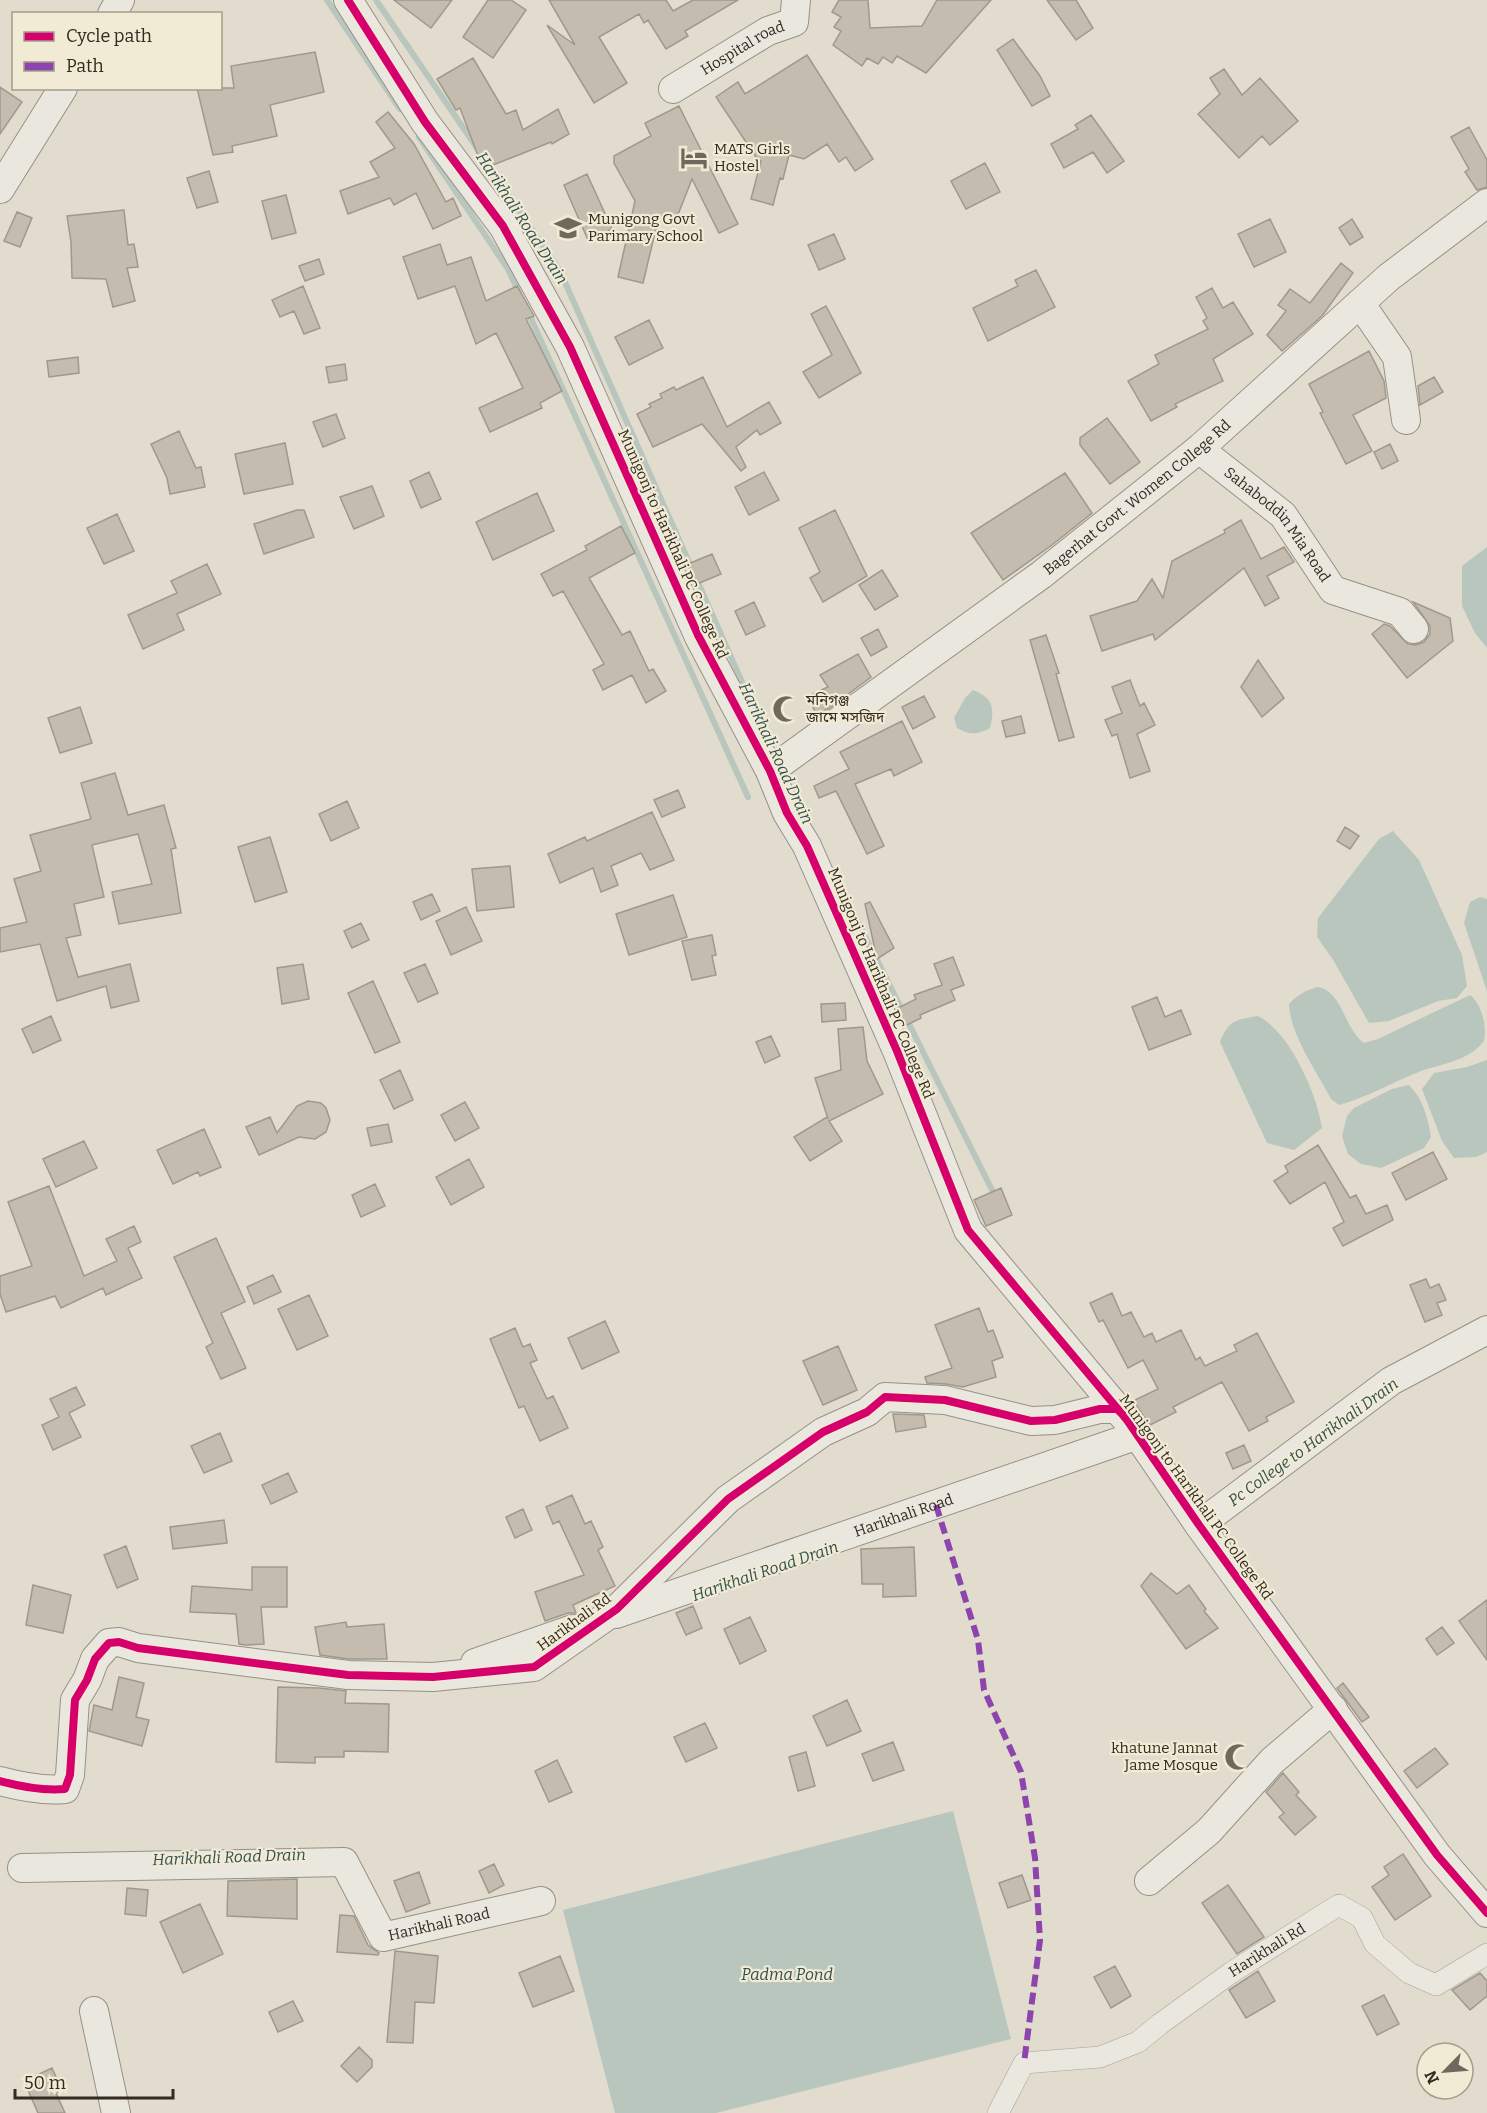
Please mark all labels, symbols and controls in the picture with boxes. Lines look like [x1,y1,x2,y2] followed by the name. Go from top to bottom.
[12,12,222,90] legend
[697,17,787,79] street label: Hospital road
[66,25,152,47] text: Cycle path
[66,55,104,77] text: Path
[714,140,790,175] place label: MATS Girls Hostel
[679,143,709,173] hotel icon: MATS Girls Hostel
[472,148,572,288] water label: Harikhali Road Drain
[588,210,703,245] place label: Munigong Govt Parimary School
[553,213,583,243] school or university icon: Munigong Govt Parimary School
[1040,416,1234,579] street label: Bagerhat Govt. Women College Rd
[614,426,732,662] street label: Munigonj to Harikhali PC College Rd
[1221,463,1334,585] street label: Sahaboddin Mia Road
[735,679,817,827] water label: Harikhali Road Drain
[805,691,885,726] place label: মনিগঞ্জ জামে মসজিদ
[771,694,801,724] mosque icon: মনিগঞ্জ জামে মসজিদ
[824,865,938,1101] street label: Munigonj to Harikhali PC College Rd
[1224,1374,1402,1510] water label: Pc College to Harikhali Drain
[1115,1391,1277,1603] street label: Munigonj to Harikhali PC College Rd
[852,1490,956,1541] street label: Harikhali Road
[689,1537,841,1605] water label: Harikhali Road Drain
[534,1589,614,1655] street label: Harikhali Rd
[1111,1739,1219,1774] place label: khatune Jannat Jame Mosque
[1223,1742,1253,1772] mosque icon: khatune Jannat Jame Mosque
[152,1845,306,1869] water label: Harikhali Road Drain
[386,1904,492,1945] street label: Harikhali Road
[1225,1919,1309,1981] street label: Harikhali Rd
[741,1965,833,1984] water label: Padma Pond
[1415,2041,1475,2101] north arrow
[15,2062,172,2100] scale bar
[1421,2068,1443,2087] text: N
[24,2072,66,2094] text: 50 m

